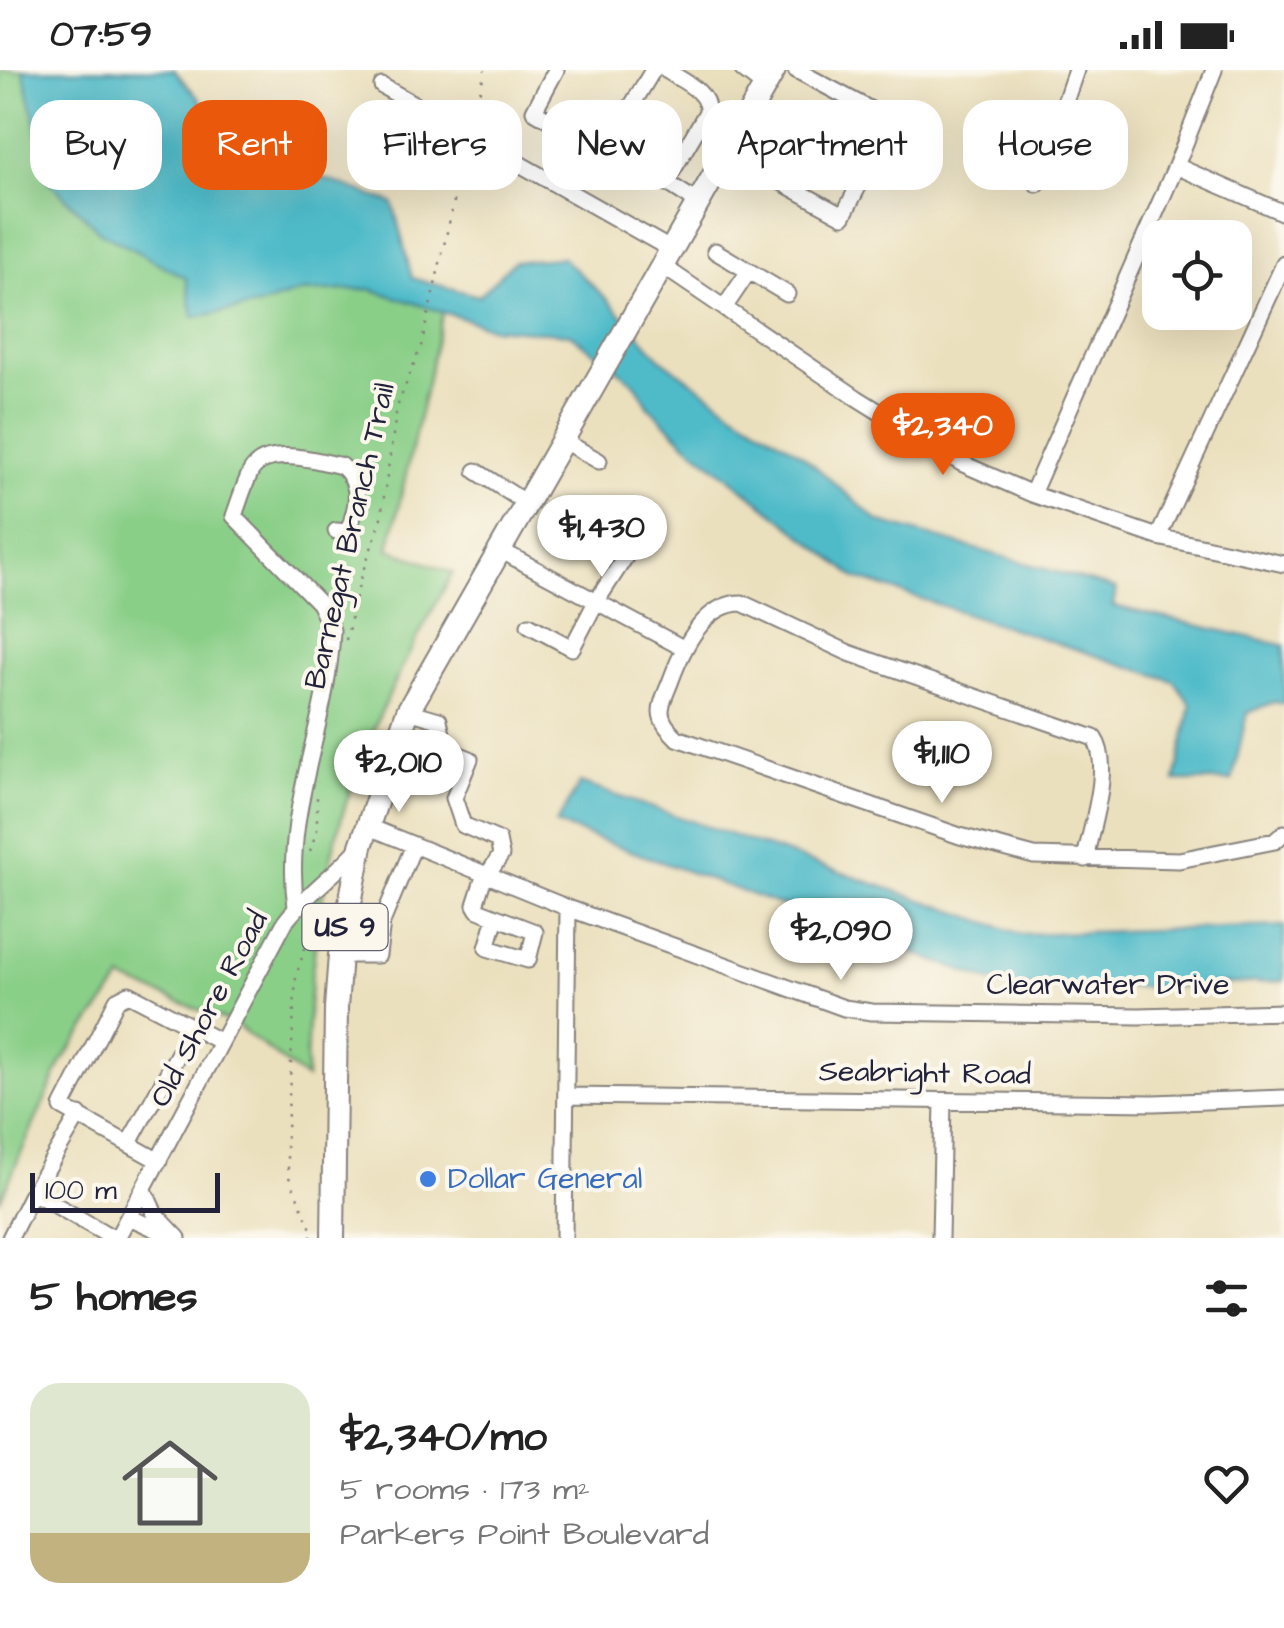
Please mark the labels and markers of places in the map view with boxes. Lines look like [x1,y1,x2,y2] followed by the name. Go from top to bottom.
[862,393,1024,478] pin: $2,340
[521,495,683,580] pin: $1,430
[861,721,1023,806] pin: $1,110
[318,730,480,815] pin: $2,010
[760,898,922,983] pin: $2,090
[448,1158,642,1200] place label: Dollar General
[417,1168,439,1190] marker: Dollar General

